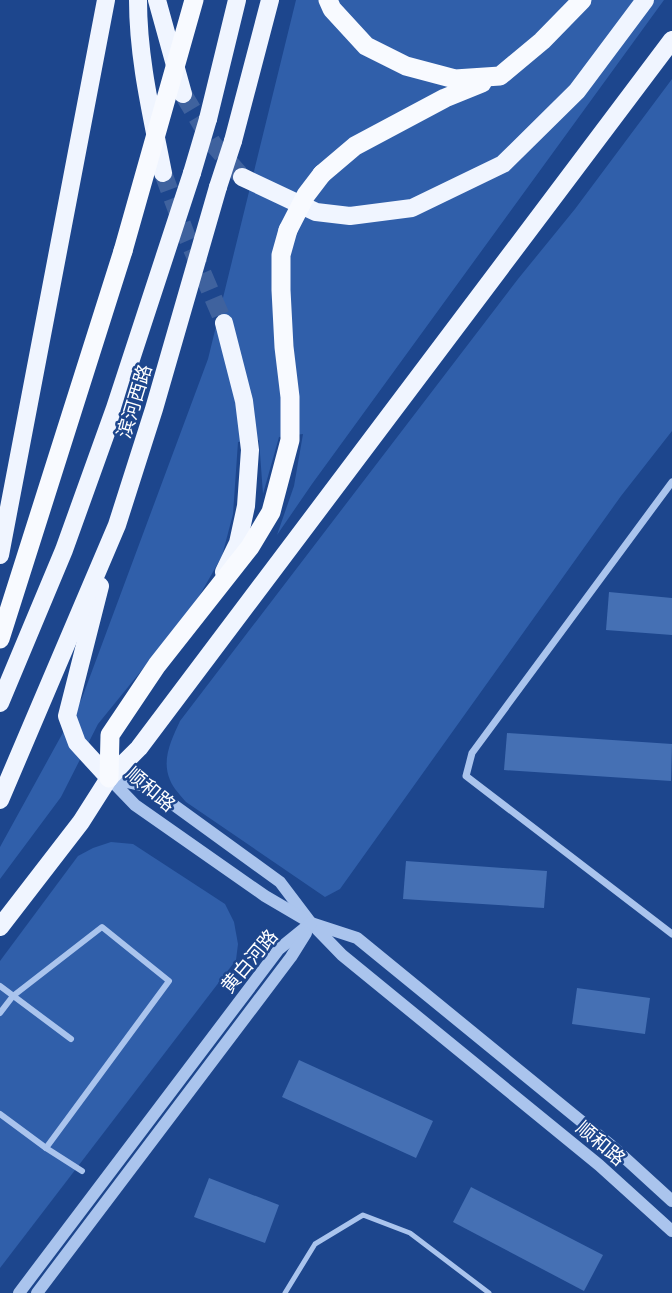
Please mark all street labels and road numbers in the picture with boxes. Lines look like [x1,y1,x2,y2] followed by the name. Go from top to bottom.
[110,361,158,441] street label: 滨河西路
[121,761,181,817] street label: 顺和路
[215,924,283,998] street label: 黄白河路
[571,1115,631,1171] street label: 顺和路

